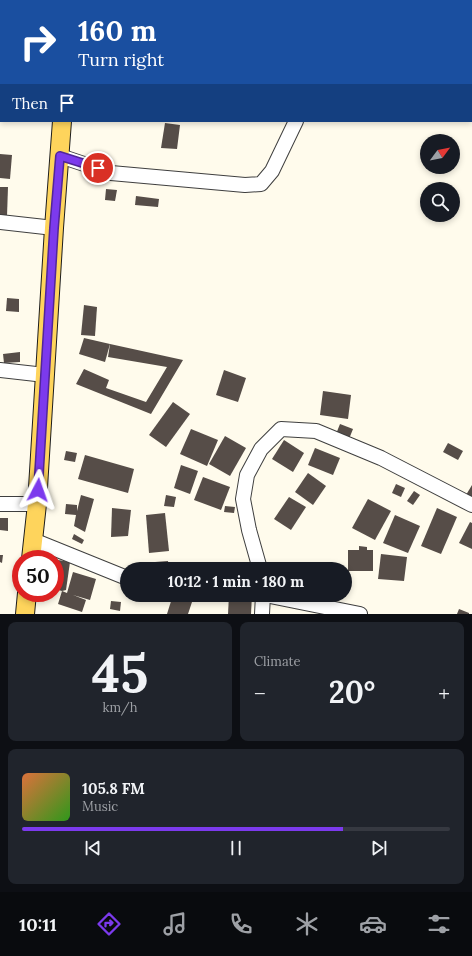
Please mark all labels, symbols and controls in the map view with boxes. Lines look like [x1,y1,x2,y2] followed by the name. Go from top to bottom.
[78,13,156,49] text: 160 m
[12,16,64,68] icon: right
[78,48,164,71] text: Turn right
[56,92,78,114] icon: arrive
[12,94,48,113] text: Then
[420,134,460,174] north arrow
[420,134,460,222] map controls
[81,151,115,185] pin
[87,157,109,179] icon: arrive
[420,182,460,222] button: search
[17,469,59,511] position arrow
[12,550,64,602] speed limit sign: 50
[168,572,304,591] text: 10:12 · 1 min · 180 m
[92,640,148,706] text: 45
[254,653,301,670] text: Climate
[329,673,375,711] text: 20°
[254,679,266,707] text: −
[438,679,450,707] text: +
[102,699,138,716] text: km/h
[82,779,145,798] text: 105.8 FM
[82,798,118,815] text: Music
[82,837,104,859] icon: previous
[225,837,247,859] icon: pause
[368,837,390,859] icon: next
[95,910,123,938] icon: directions
[161,910,189,938] icon: music
[227,910,255,938] icon: phone
[293,910,321,938] icon: climate
[359,910,387,938] icon: car
[425,910,453,938] icon: filters
[19,913,57,936] text: 10:11

